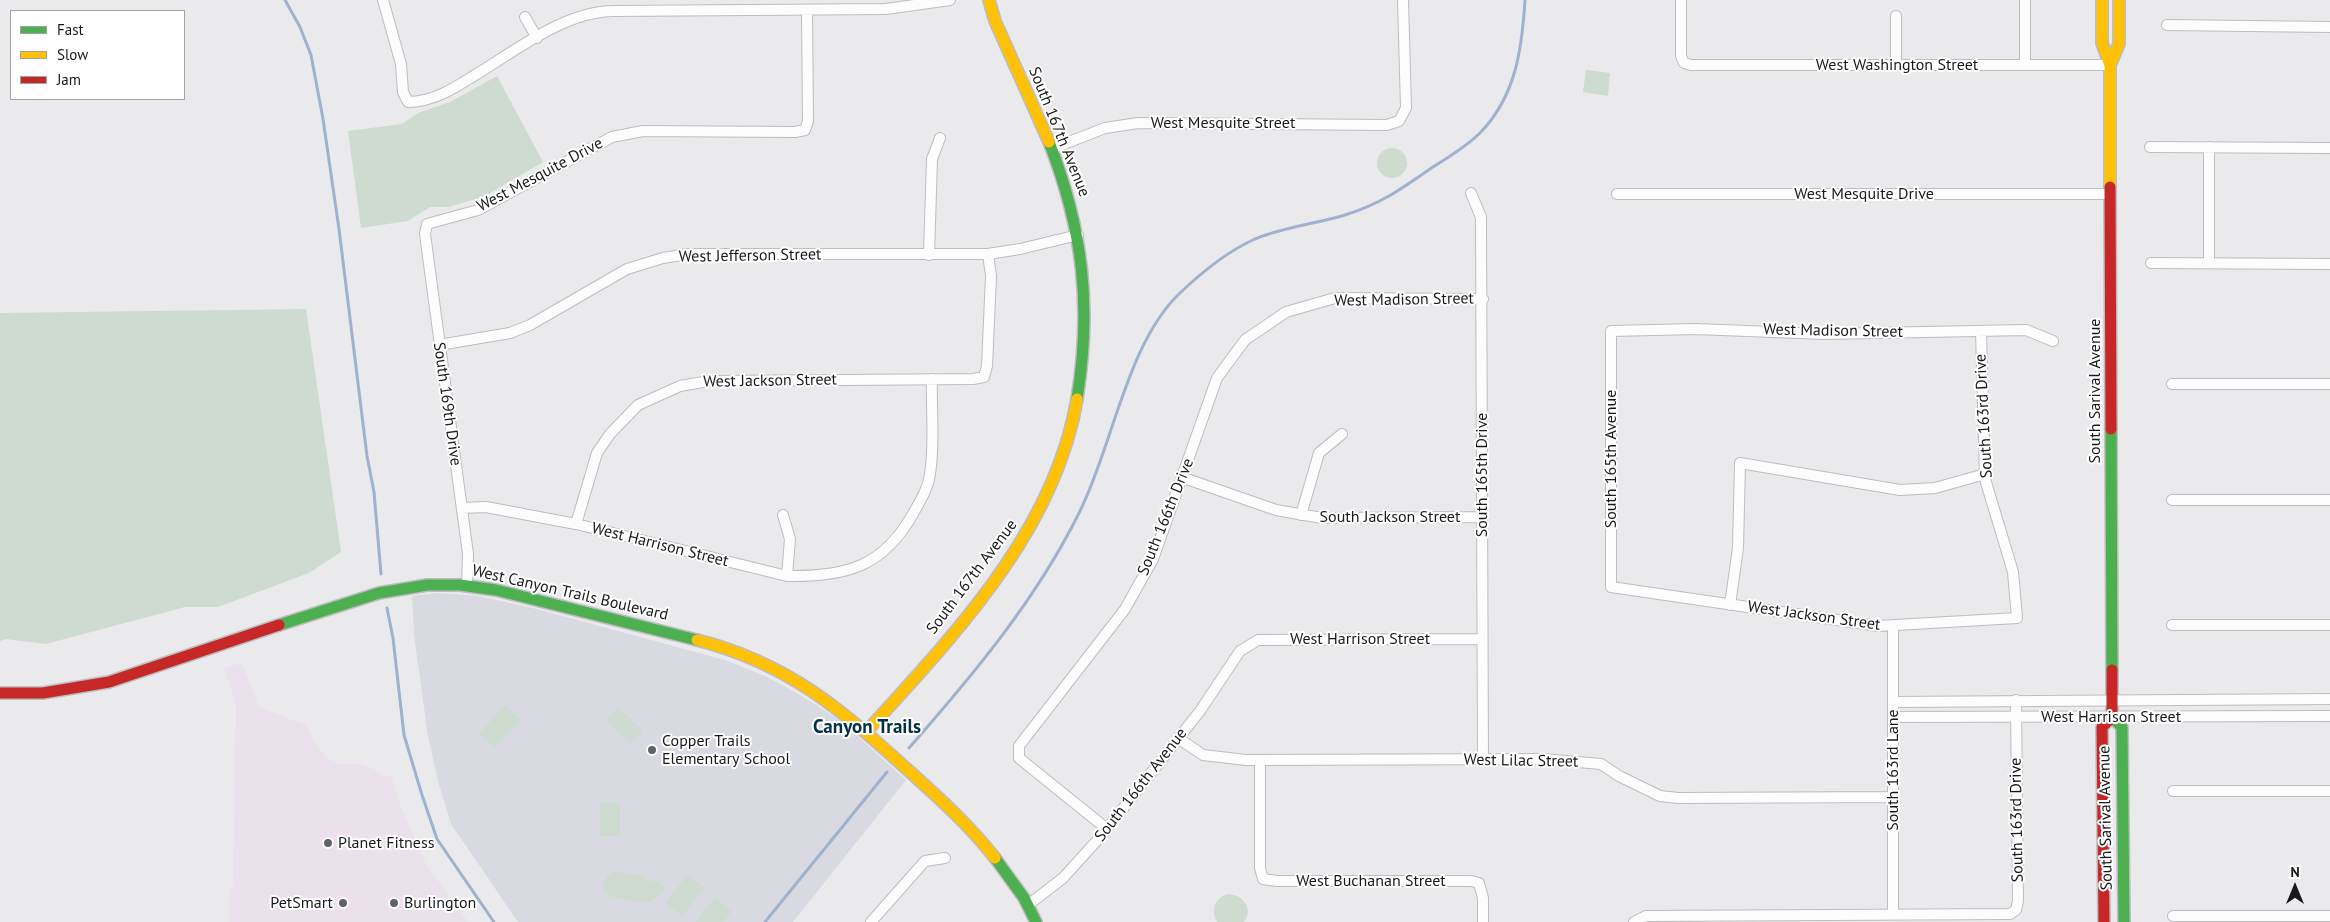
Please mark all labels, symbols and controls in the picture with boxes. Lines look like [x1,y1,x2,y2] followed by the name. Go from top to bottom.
[10,10,185,100] legend
[57,20,84,39] text: Fast
[57,45,88,64] text: Slow
[1816,55,1978,75] street label: West Washington Street
[1024,64,1094,200] street label: South 167th Avenue
[57,70,81,89] text: Jam
[1151,113,1295,133] street label: West Mesquite Street
[474,134,606,216] street label: West Mesquite Drive
[1794,184,1934,204] street label: West Mesquite Drive
[678,245,822,267] street label: West Jefferson Street
[1334,289,1474,311] street label: West Madison Street
[2085,319,2105,463] street label: South Sarival Avenue
[1763,320,1903,342] street label: West Madison Street
[429,341,465,467] street label: South 169th Drive
[1971,353,1997,479] street label: South 163rd Drive
[703,370,837,392] street label: West Jackson Street
[1601,390,1621,528] street label: South 165th Avenue
[1472,413,1492,537] street label: South 165th Drive
[1134,456,1198,578] street label: South 166th Drive
[1320,507,1460,527] street label: South Jackson Street
[923,516,1021,638] street label: South 167th Avenue
[590,519,730,571] street label: West Harrison Street
[470,561,670,625] street label: West Canyon Trails Boulevard
[1746,597,1882,635] street label: West Jackson Street
[1290,629,1430,649] street label: West Harrison Street
[2041,707,2181,727] street label: West Harrison Street
[1883,709,1903,831] street label: South 163rd Lane
[813,717,921,739] district label: Canyon Trails
[1091,724,1191,846] street label: South 166th Avenue
[662,731,790,769] place label: Copper Trails Elementary School
[646,744,658,756] marker: Copper Trails Elementary School
[2095,745,2117,891] street label: South Sarival Avenue
[1464,750,1578,772] street label: West Lilac Street
[2006,758,2028,882] street label: South 163rd Drive
[338,833,434,853] place label: Planet Fitness
[322,837,334,849] marker: Planet Fitness
[2270,862,2320,912] north arrow
[2290,863,2300,881] text: N
[1296,871,1446,891] street label: West Buchanan Street
[270,893,333,913] place label: PetSmart
[404,893,476,913] place label: Burlington
[337,897,349,909] marker: PetSmart
[388,897,400,909] marker: Burlington

